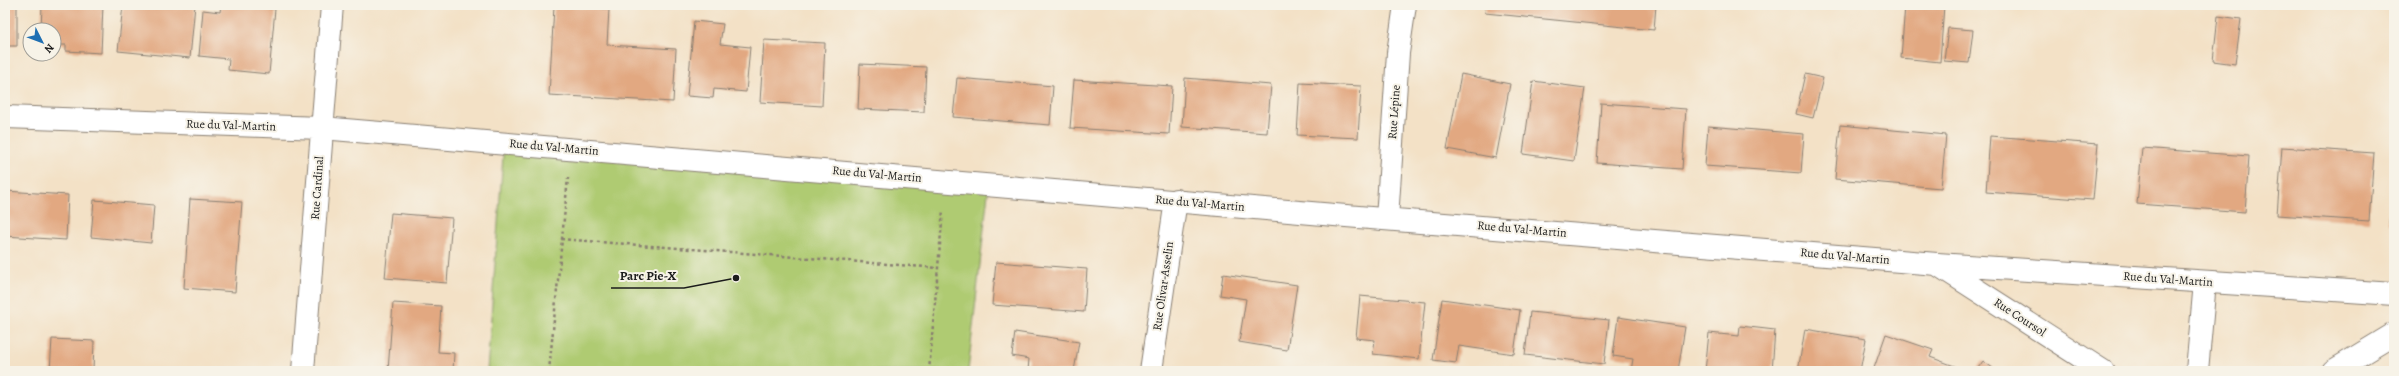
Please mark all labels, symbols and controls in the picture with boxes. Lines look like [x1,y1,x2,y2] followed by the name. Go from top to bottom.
[22,22,62,62] north arrow
[41,40,57,56] text: N
[1384,84,1404,140] street label: Rue Lépine
[186,115,277,135] street label: Rue du Val-Martin
[509,135,600,159] street label: Rue du Val-Martin
[307,156,327,220] street label: Rue Cardinal
[832,162,923,186] street label: Rue du Val-Martin
[1155,191,1246,215] street label: Rue du Val-Martin
[1477,217,1568,241] street label: Rue du Val-Martin
[1149,240,1177,332] street label: Rue Olivar-Asselin
[1800,244,1891,268] street label: Rue du Val-Martin
[611,263,684,288] callout: Parc Pie-X
[620,267,676,284] text: Parc Pie-X
[2123,268,2214,290] street label: Rue du Val-Martin
[1991,294,2049,340] street label: Rue Coursol

